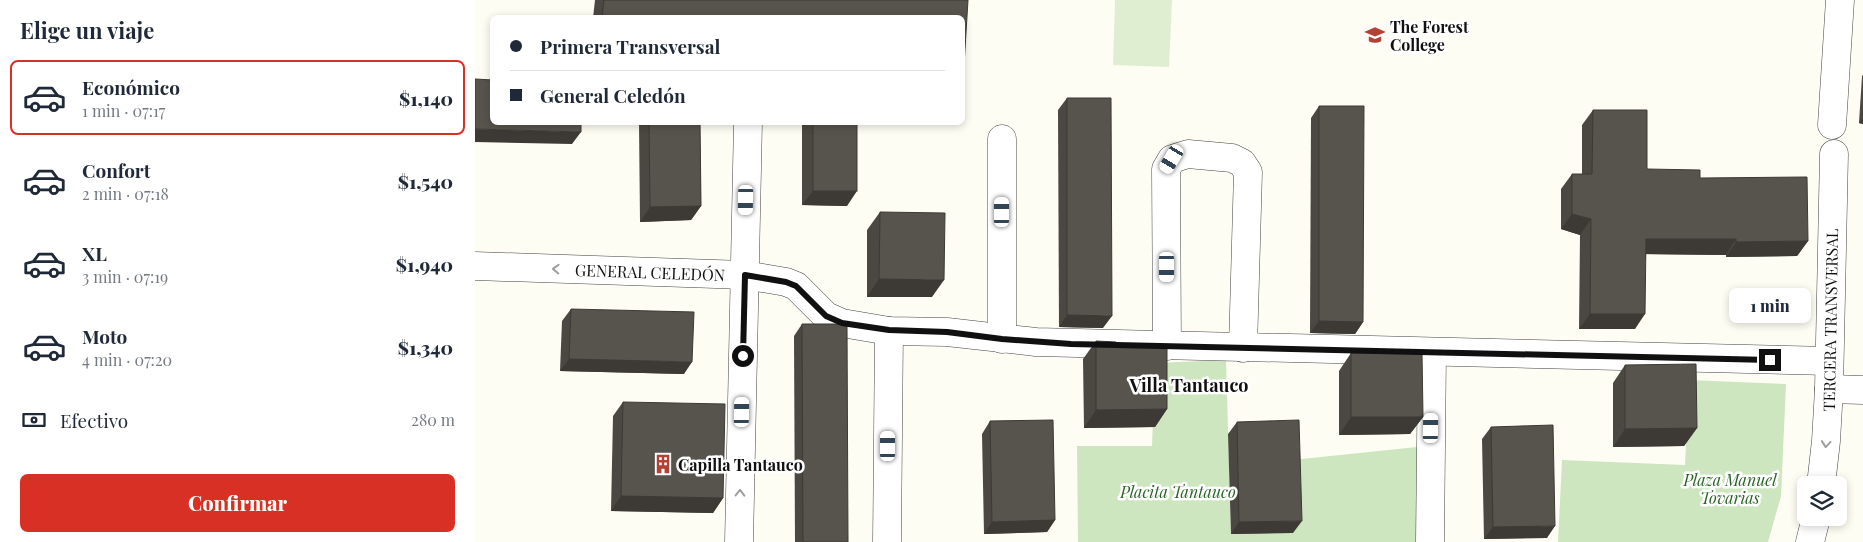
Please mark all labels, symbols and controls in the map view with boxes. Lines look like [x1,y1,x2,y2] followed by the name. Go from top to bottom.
[20,15,154,45] text: Elige un viaje
[1390,16,1469,55] place label: The Forest College
[1364,24,1386,46] school or university icon: The Forest College
[540,33,720,59] text: Primera Transversal
[82,74,180,100] text: Económico
[22,75,67,120] icon: car
[540,82,686,108] text: General Celedón
[399,85,453,111] text: $1,140
[82,100,165,121] text: 1 min · 07:17
[1157,142,1186,176] car
[82,157,150,183] text: Confort
[22,158,67,203] icon: car
[398,168,453,194] text: $1,540
[82,183,169,204] text: 2 min · 07:18
[738,185,753,215] car
[994,197,1009,227] car
[1818,228,1842,412] street label: TERCERA TRANSVERSAL
[82,240,107,266] text: XL
[22,241,67,286] icon: car
[396,251,453,277] text: $1,940
[1159,252,1174,282] car
[575,259,725,285] street label: GENERAL CELEDÓN
[552,264,560,274] one-way arrow
[82,266,168,287] text: 3 min · 07:19
[1729,288,1811,322] callout: 1 min
[1750,295,1790,316] text: 1 min
[82,323,127,349] text: Moto
[22,324,67,369] icon: car
[398,334,453,360] text: $1,340
[732,345,754,367] route start
[82,349,172,370] text: 4 min · 07:20
[1759,349,1781,371] route end
[1128,373,1249,397] district label: Villa Tantauco
[734,397,749,427] car
[20,406,48,434] icon: cash
[60,407,128,433] text: Efectivo
[411,409,455,430] text: 280 m
[1423,413,1438,443] car
[880,431,895,461] car
[1820,441,1831,449] one-way arrow
[652,453,674,475] building icon: Capilla Tantauco
[678,454,803,475] place label: Capilla Tantauco
[1682,469,1777,508] park label: Plaza Manuel Tovarias
[20,474,455,532] button: Confirmar
[1797,476,1847,526] map controls
[1797,476,1847,526] button: layers
[1119,481,1236,502] park label: Placita Tantauco
[735,489,745,497] one-way arrow

